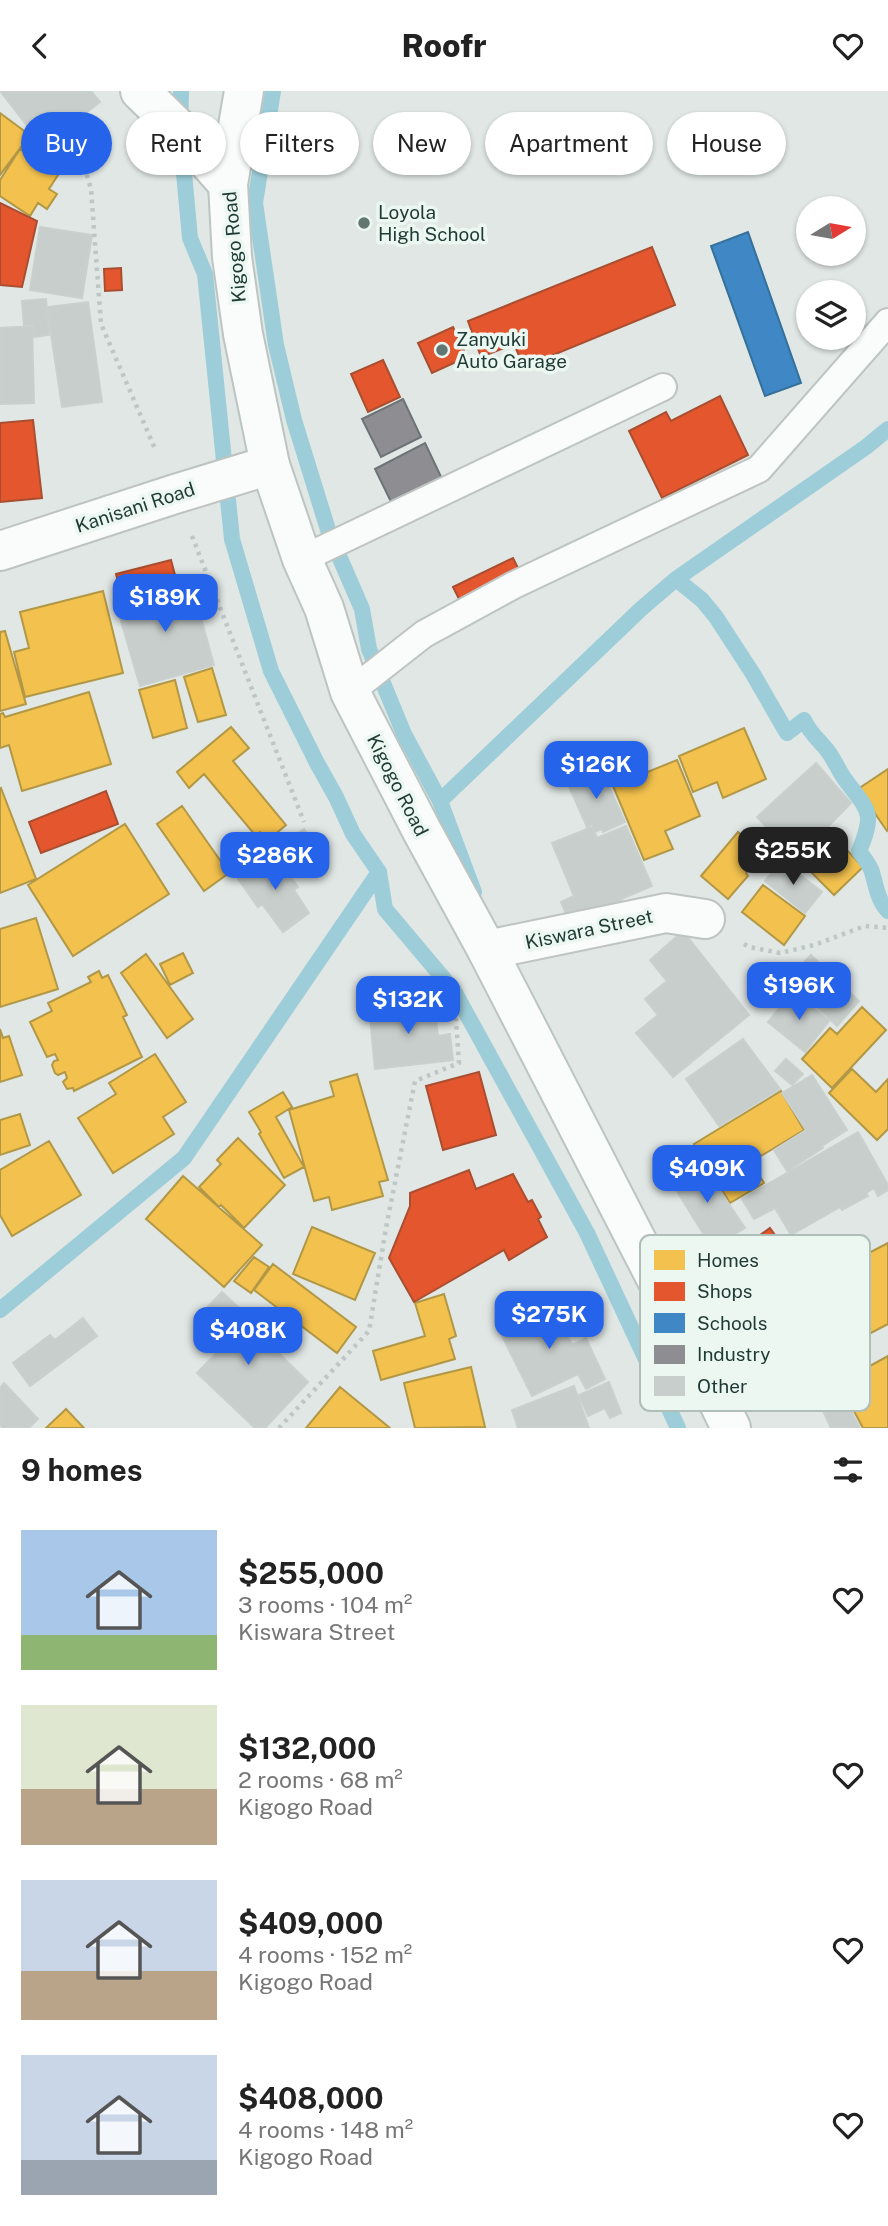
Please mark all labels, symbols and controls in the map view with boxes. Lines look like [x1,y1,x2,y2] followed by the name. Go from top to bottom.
[21,27,59,65] icon: back
[402,27,486,64] text: Roofr
[829,27,867,65] icon: heart
[21,112,112,175] chip: Buy
[126,112,226,175] chip: Rent
[240,112,359,175] chip: Filters
[373,112,471,175] chip: New
[485,112,653,175] chip: Apartment
[667,112,786,175] chip: House
[218,190,250,304] street label: Kigogo Road
[796,196,866,266] north arrow
[796,196,866,350] map controls
[378,201,486,245] place label: Loyola High School
[356,215,372,231] marker: Loyola High School
[796,280,866,350] button: layers
[456,328,567,372] place label: Zanyuki Auto Garage
[434,342,450,358] marker: Zanyuki Auto Garage
[72,477,198,537] street label: Kanisani Road
[116,575,214,634] pin: $189K
[129,583,201,610] text: $189K
[363,730,433,840] street label: Kigogo Road
[547,741,645,801] pin: $126K
[560,750,632,777] text: $126K
[744,827,842,887] pin: $255K
[226,833,324,892] pin: $286K
[754,836,832,863] text: $255K
[236,841,314,868] text: $286K
[523,905,655,953] street label: Kiswara Street
[750,963,848,1022] pin: $196K
[763,971,835,998] text: $196K
[359,977,457,1036] pin: $132K
[372,985,444,1012] text: $132K
[658,1145,756,1205] pin: $409K
[668,1154,746,1181] text: $409K
[640,1235,870,1411] legend
[697,1249,759,1271] text: Homes
[697,1280,752,1302] text: Shops
[500,1291,598,1351] pin: $275K
[511,1300,587,1327] text: $275K
[199,1307,297,1367] pin: $408K
[697,1312,767,1334] text: Schools
[209,1316,287,1343] text: $408K
[697,1343,770,1365] text: Industry
[697,1375,747,1397] text: Other
[829,1451,867,1489] icon: filters
[21,1452,143,1488] text: 9 homes
[238,1555,384,1591] text: $255,000
[77,1558,161,1642] icon: home
[829,1581,867,1619] icon: heart
[238,1591,412,1618] text: 3 rooms · 104 m²
[238,1618,395,1645] text: Kiswara Street
[238,1730,376,1766] text: $132,000
[77,1733,161,1817] icon: home
[829,1756,867,1794] icon: heart
[238,1766,403,1793] text: 2 rooms · 68 m²
[238,1793,373,1820] text: Kigogo Road
[238,1905,383,1941] text: $409,000
[77,1908,161,1992] icon: home
[829,1931,867,1969] icon: heart
[238,1941,412,1968] text: 4 rooms · 152 m²
[238,1968,373,1995] text: Kigogo Road
[238,2080,384,2116] text: $408,000
[77,2083,161,2167] icon: home
[829,2106,867,2144] icon: heart
[238,2116,413,2143] text: 4 rooms · 148 m²
[238,2143,373,2170] text: Kigogo Road

